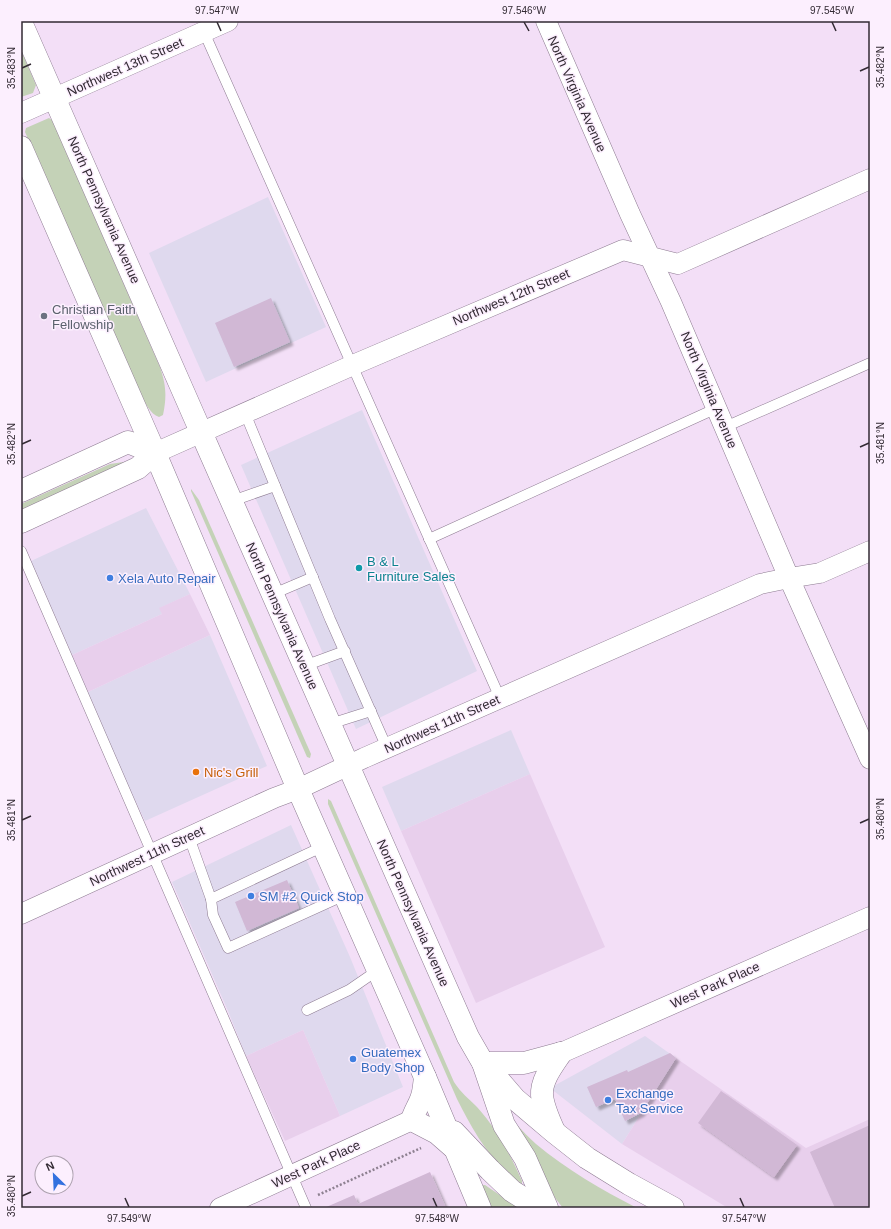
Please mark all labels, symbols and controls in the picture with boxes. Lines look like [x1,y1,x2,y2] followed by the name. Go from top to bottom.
[195,5,240,16] text: 97.547°W
[502,5,547,16] text: 97.546°W
[810,5,855,16] text: 97.545°W
[65,34,186,99] street label: Northwest 13th Street
[545,34,609,154] street label: North Virginia Avenue
[875,46,886,88] text: 35.482°N
[6,47,17,89] text: 35.483°N
[65,134,143,286] street label: North Pennsylvania Avenue
[450,265,572,328] street label: Northwest 12th Street
[52,302,136,332] place label: Christian Faith Fellowship
[39,311,49,321] marker: Christian Faith Fellowship
[678,329,740,451] street label: North Virginia Avenue
[875,422,886,464] text: 35.481°N
[6,423,17,465] text: 35.482°N
[243,540,321,692] street label: North Pennsylvania Avenue
[367,554,456,584] place label: B & L Furniture Sales
[354,563,364,573] marker: B & L Furniture Sales
[118,571,216,586] place label: Xela Auto Repair
[105,573,115,583] marker: Xela Auto Repair
[382,692,502,756] street label: Northwest 11th Street
[204,765,259,780] place label: Nic's Grill
[191,767,201,777] marker: Nic's Grill
[875,798,886,840] text: 35.480°N
[6,799,17,841] text: 35.481°N
[87,823,207,889] street label: Northwest 11th Street
[374,837,452,989] street label: North Pennsylvania Avenue
[259,889,364,904] place label: SM #2 Quick Stop
[246,891,256,901] marker: SM #2 Quick Stop
[668,959,762,1011] street label: West Park Place
[361,1045,425,1075] place label: Guatemex Body Shop
[348,1054,358,1064] marker: Guatemex Body Shop
[616,1086,683,1116] place label: Exchange Tax Service
[603,1095,613,1105] marker: Exchange Tax Service
[269,1137,363,1191] street label: West Park Place
[34,1155,74,1195] north arrow
[44,1159,56,1173] text: N
[6,1175,17,1217] text: 35.480°N
[107,1213,152,1224] text: 97.549°W
[415,1213,460,1224] text: 97.548°W
[722,1213,767,1224] text: 97.547°W

